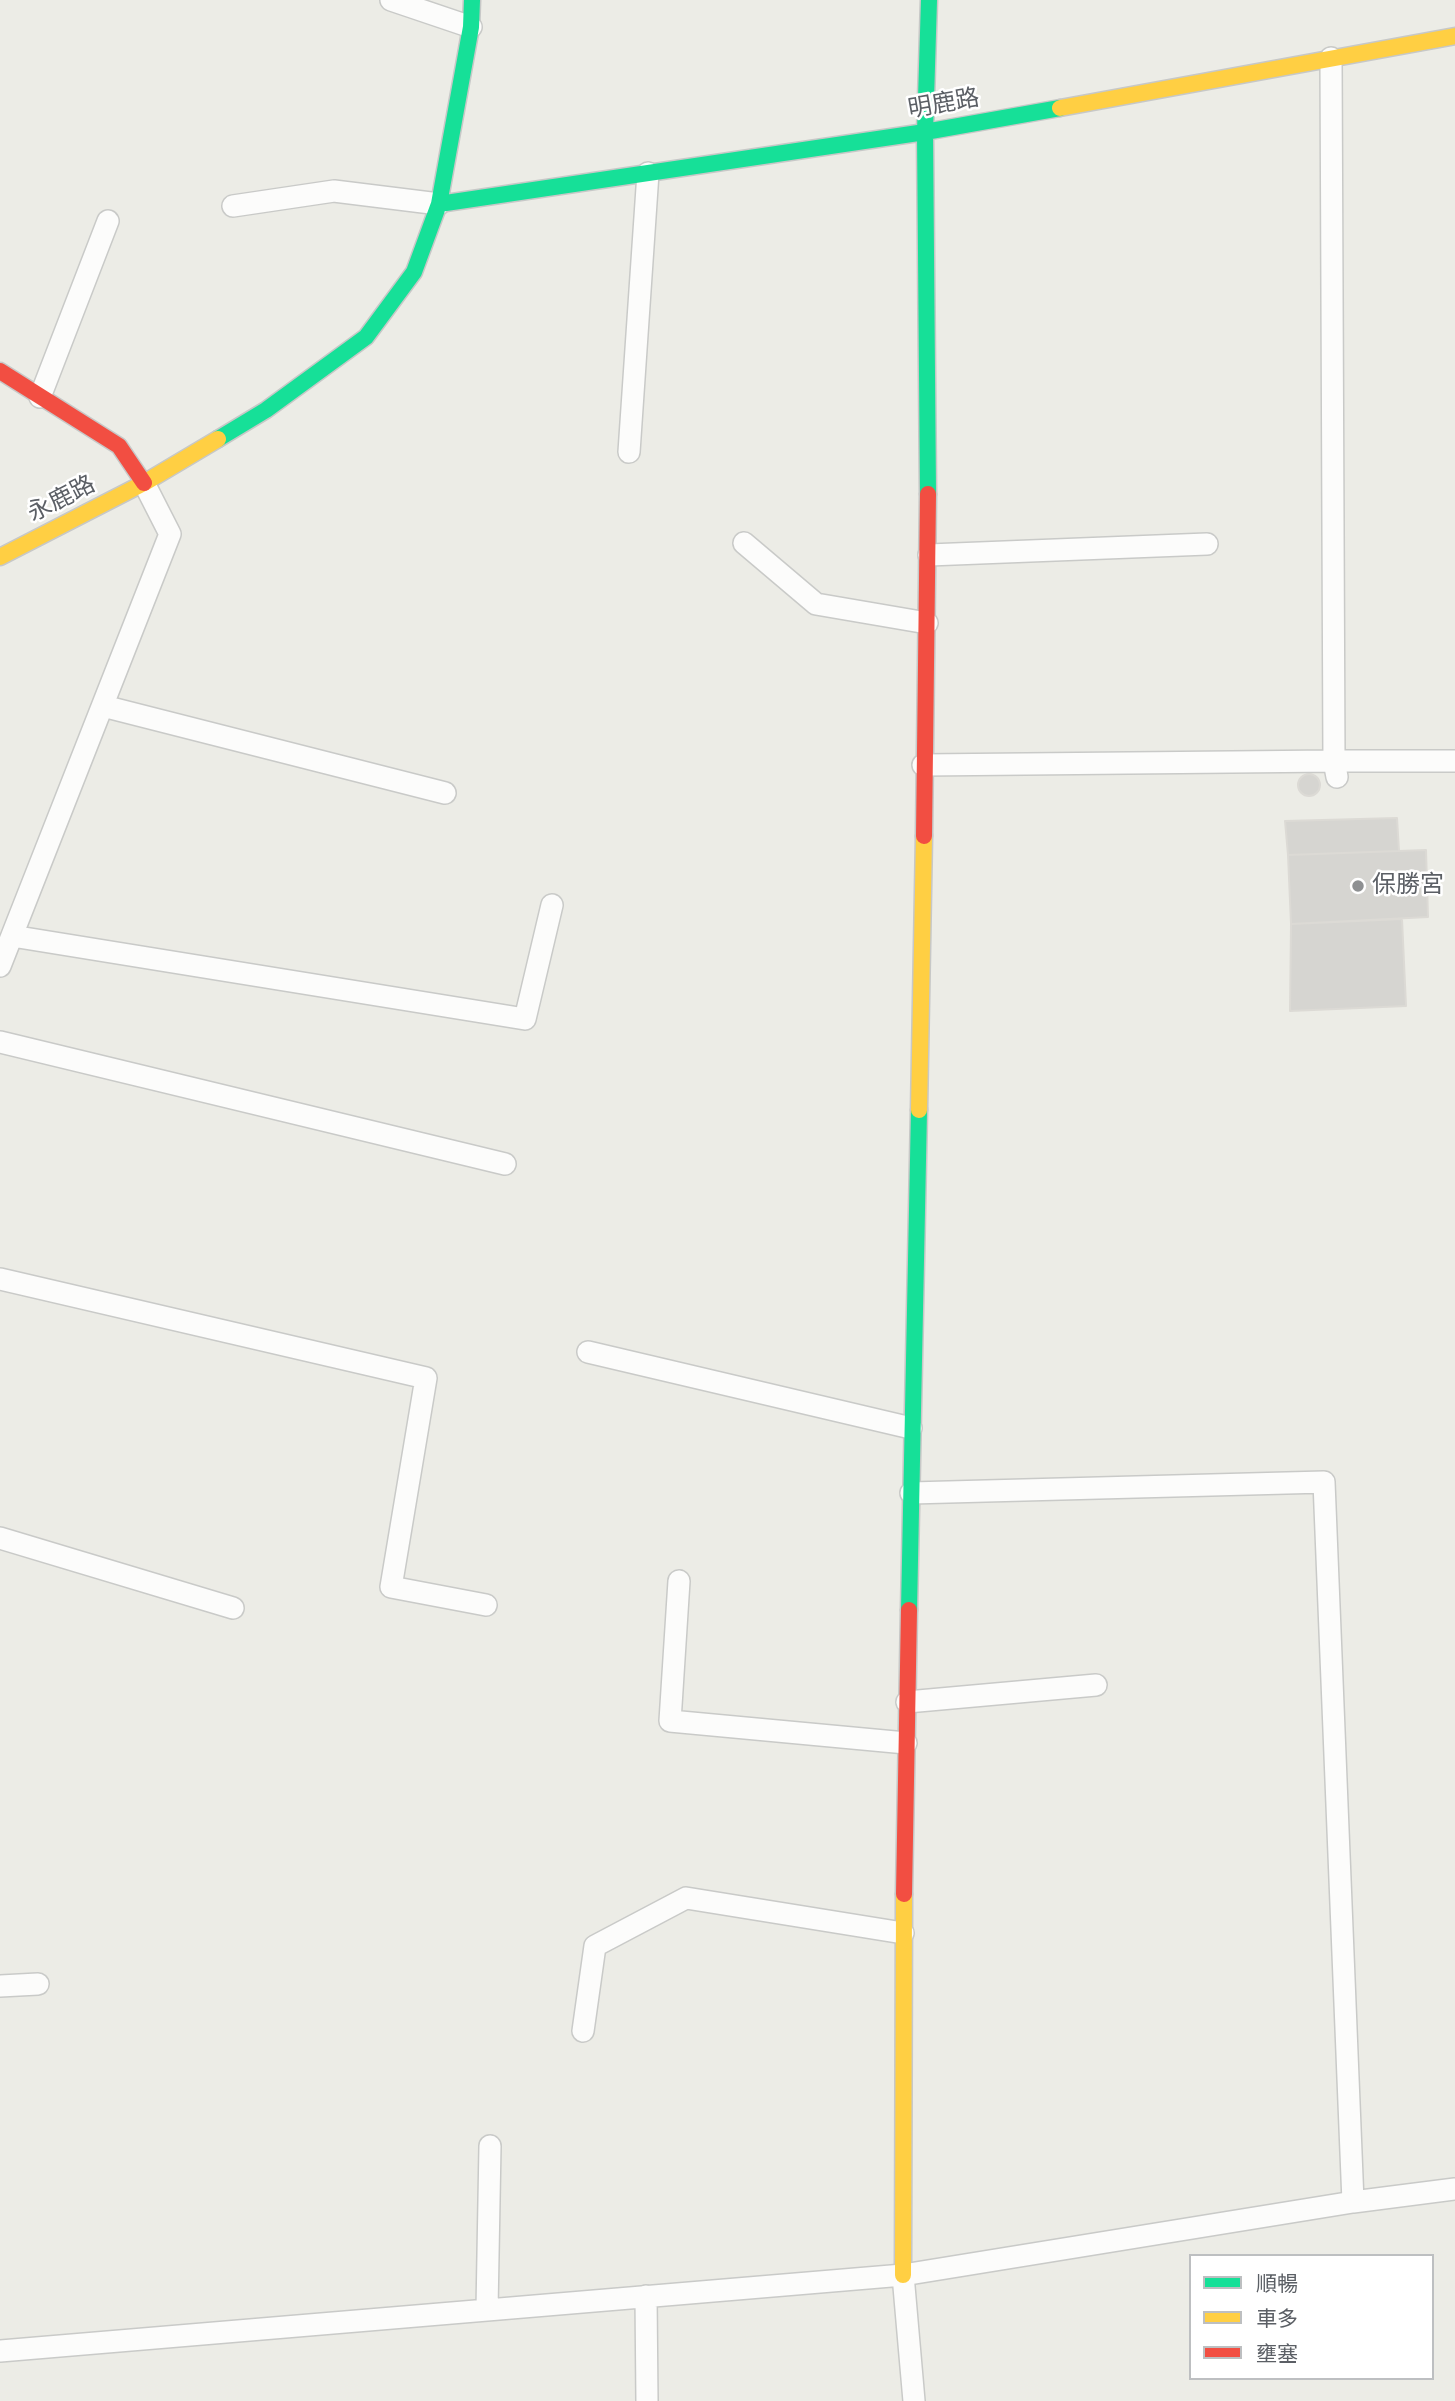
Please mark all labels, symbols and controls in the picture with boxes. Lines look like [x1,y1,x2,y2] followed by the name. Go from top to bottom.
[906,85,982,125] street label: 明鹿路
[23,471,101,529] street label: 永鹿路
[1372,872,1444,900] place label: 保勝宮
[1350,878,1366,894] marker: 保勝宮
[1189,2254,1434,2380] legend
[1256,2267,1298,2299] text: 順暢
[1256,2302,1298,2334] text: 車多
[1256,2337,1298,2369] text: 壅塞

